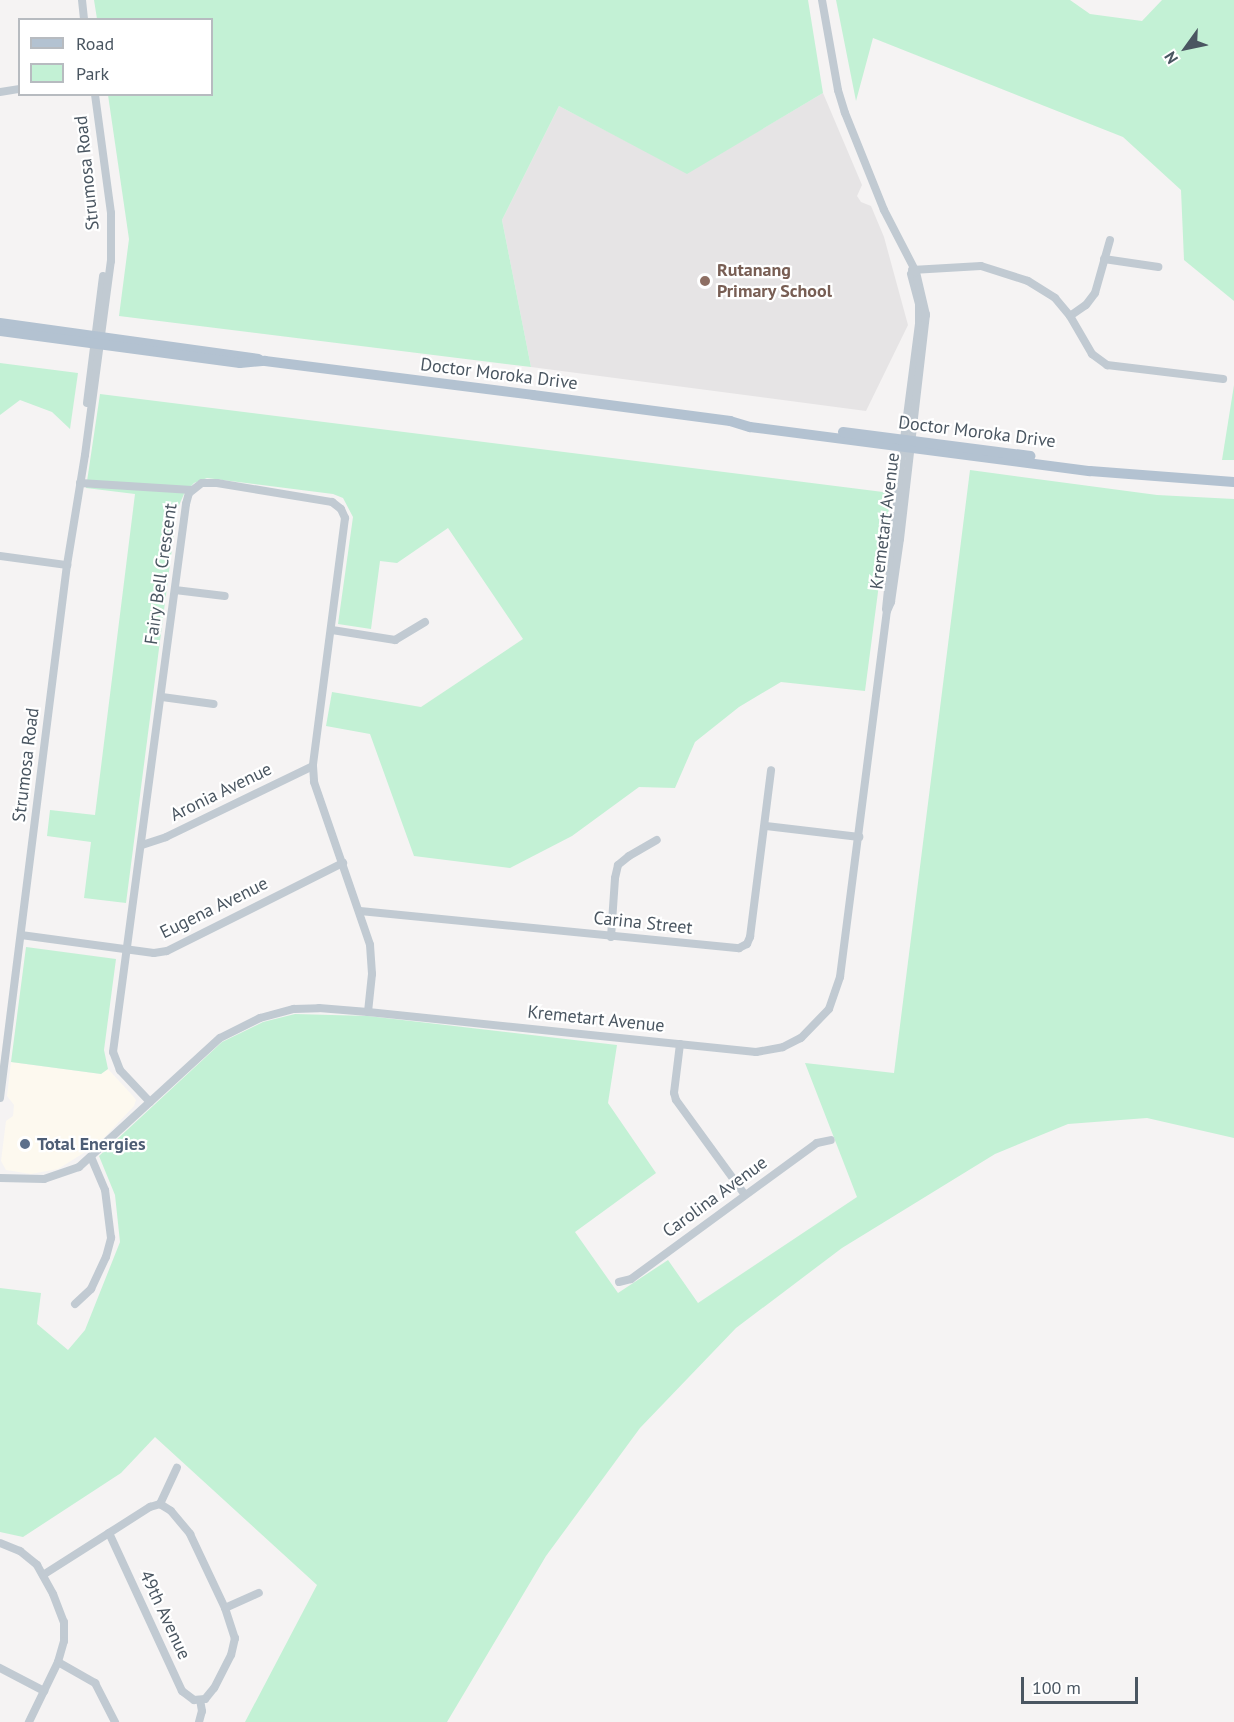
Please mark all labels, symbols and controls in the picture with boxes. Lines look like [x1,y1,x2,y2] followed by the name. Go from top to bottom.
[18,18,213,96] legend
[1156,18,1216,78] north arrow
[76,32,114,55] text: Road
[1160,48,1182,68] text: N
[76,62,109,85] text: Park
[70,115,104,231] street label: Strumosa Road
[717,260,833,302] place label: Rutanang Primary School
[698,274,712,288] marker: Rutanang Primary School
[419,354,579,394] street label: Doctor Moroka Drive
[897,412,1057,452] street label: Doctor Moroka Drive
[866,451,904,591] street label: Kremetart Avenue
[140,502,182,646] street label: Fairy Bell Crescent
[8,707,44,823] street label: Strumosa Road
[166,758,276,826] street label: Aronia Avenue
[156,872,272,944] street label: Eugena Avenue
[592,907,694,939] street label: Carina Street
[526,1001,666,1037] street label: Kremetart Avenue
[37,1133,146,1155] place label: Total Energies
[18,1137,32,1151] marker: Total Energies
[658,1152,772,1242] street label: Carolina Avenue
[135,1567,195,1663] street label: 49th Avenue
[1024,1665,1141,1703] scale bar
[1032,1676,1081,1699] text: 100 m

